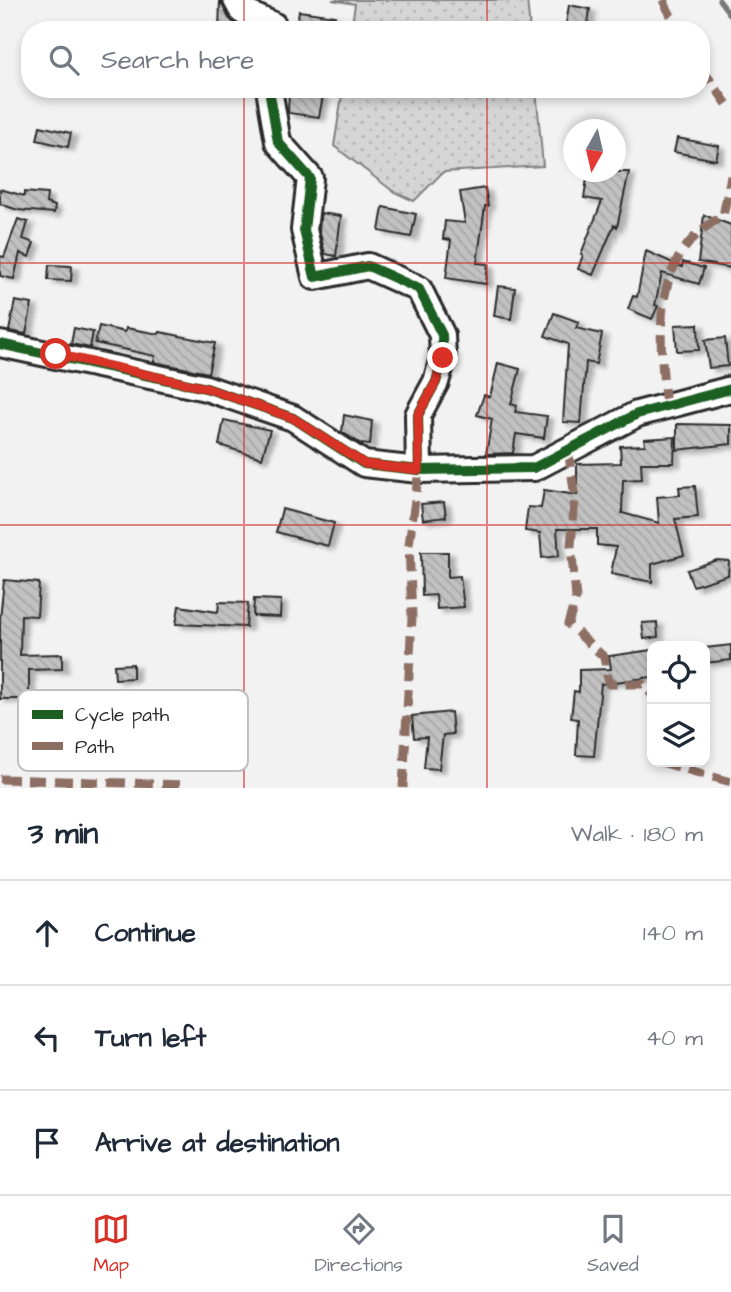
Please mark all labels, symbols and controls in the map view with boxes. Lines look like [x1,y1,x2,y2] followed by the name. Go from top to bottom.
[21,21,710,98] search box
[45,41,83,79] icon: search
[101,42,254,78] text: Search here
[563,119,626,182] north arrow
[40,338,71,369] route start
[427,342,458,373] route end
[647,641,710,767] map controls
[647,641,710,704] button: locate
[18,690,248,771] legend
[75,702,170,730] text: Cycle path
[647,704,710,767] button: layers
[75,734,114,761] text: Path
[28,813,98,855] text: 3 min
[571,818,703,850] text: Walk · 180 m
[28,914,66,952] icon: ahead
[95,915,196,951] text: Continue
[643,917,703,949] text: 140 m
[28,1019,66,1057] icon: left
[95,1020,206,1056] text: Turn left
[646,1022,703,1054] text: 40 m
[28,1124,66,1162] icon: arrive
[95,1125,340,1161] text: Arrive at destination
[92,1210,130,1279] tab: Map
[314,1210,403,1279] tab: Directions
[587,1210,639,1279] tab: Saved

